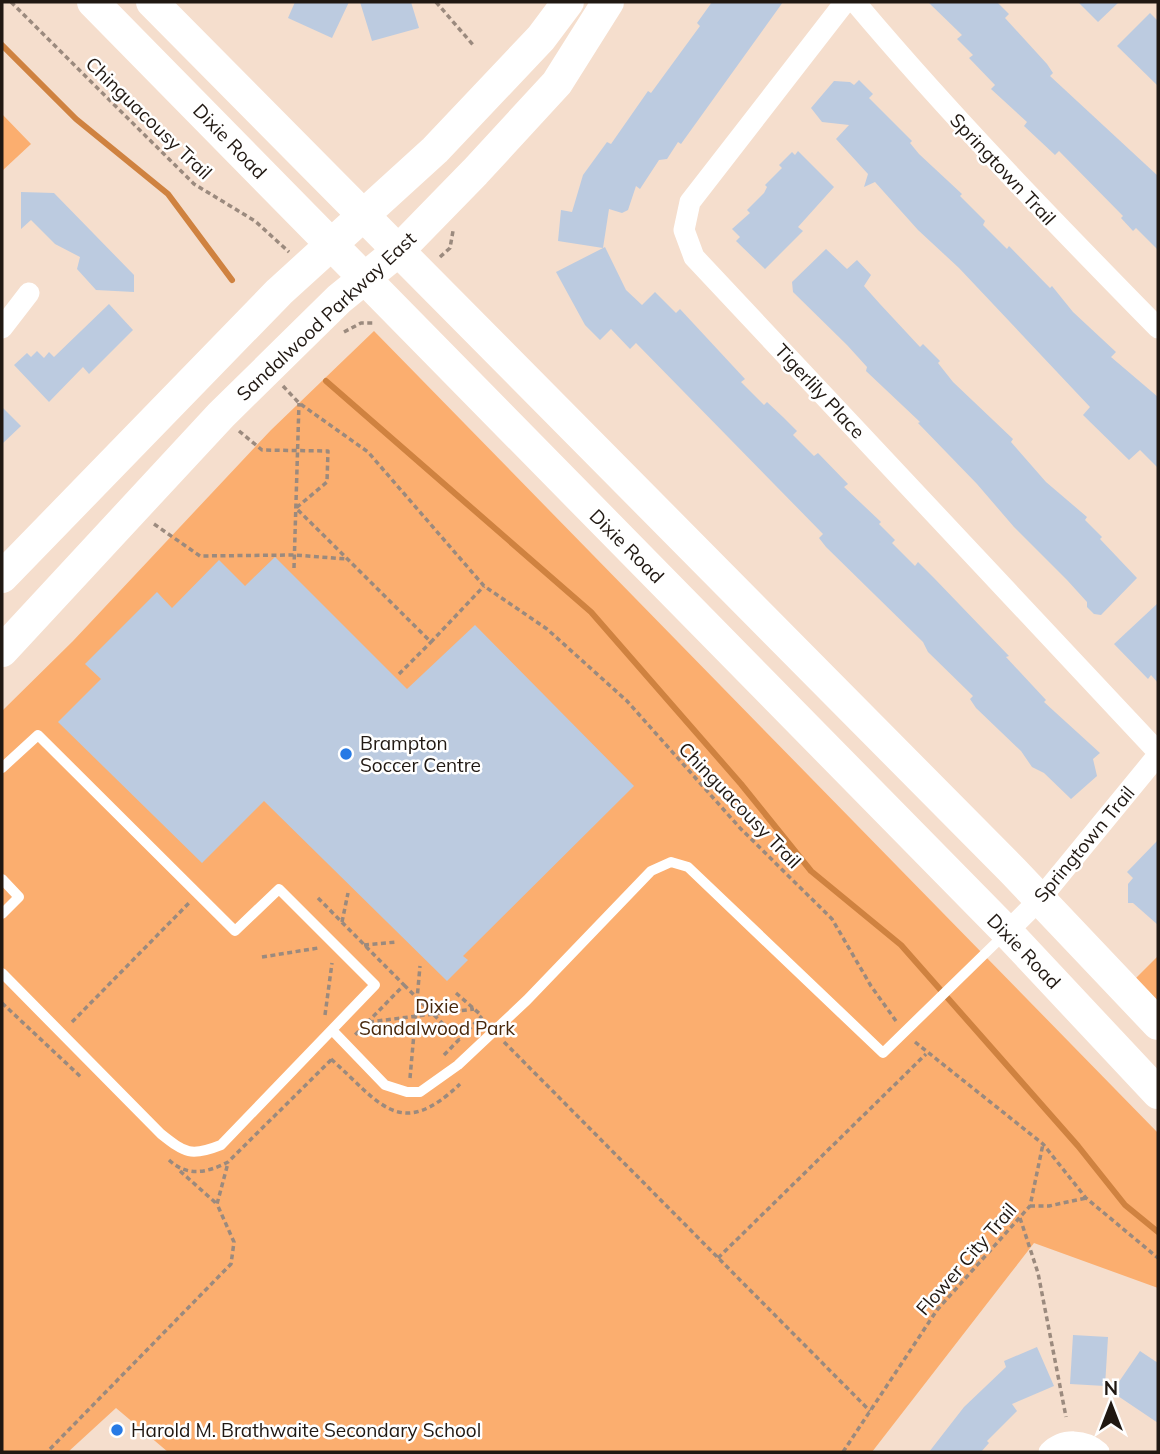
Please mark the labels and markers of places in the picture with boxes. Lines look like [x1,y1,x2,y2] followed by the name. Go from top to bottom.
[360,731,481,777] place label: Brampton Soccer Centre
[338,746,354,762] marker: Brampton Soccer Centre
[131,1418,481,1442] place label: Harold M. Brathwaite Secondary School
[109,1422,125,1438] marker: Harold M. Brathwaite Secondary School

